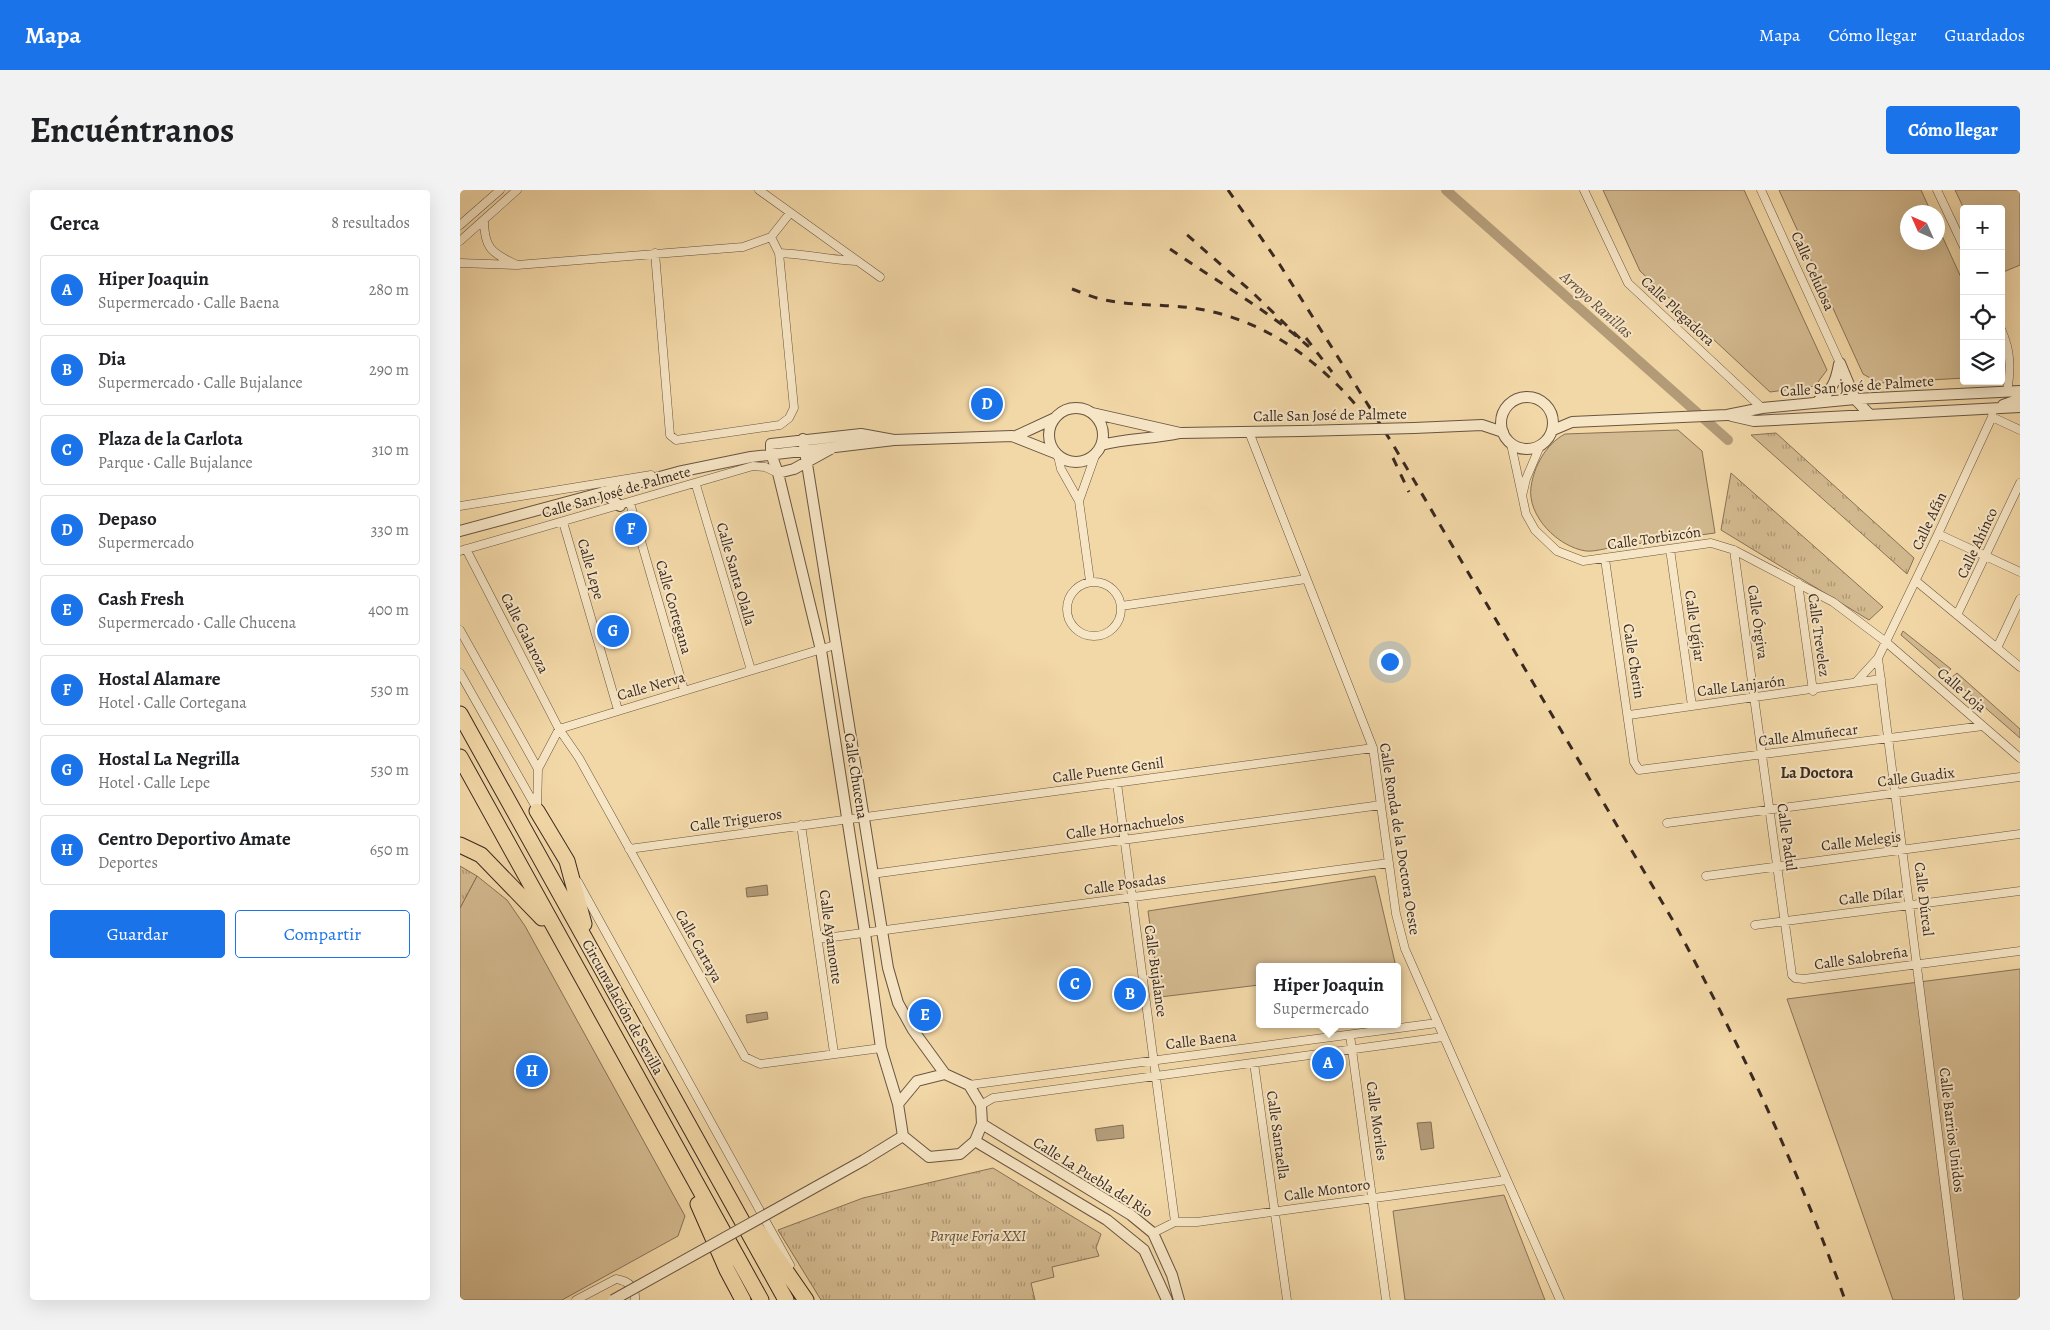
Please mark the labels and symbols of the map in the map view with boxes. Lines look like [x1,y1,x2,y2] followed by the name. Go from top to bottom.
[1900,205,1945,250] north arrow
[1787,228,1839,314] street label: Calle Celulosa
[1554,265,1638,344] water label: Arroyo Ranillas
[1637,272,1719,350] street label: Calle Plegadora
[1780,371,1935,401] street label: Calle San José de Palmete
[971,385,1003,423] pin: D
[1253,404,1407,426] street label: Calle San José de Palmete
[539,461,693,523] street label: Calle San José de Palmete
[1907,489,1951,553] street label: Calle Afán
[1952,504,2002,582] street label: Calle Ahínco
[615,510,647,548] pin: F
[712,520,760,628] street label: Calle Santa Olalla
[1606,522,1702,554] street label: Calle Torbizcón
[573,536,609,602] street label: Calle Lepe
[651,558,697,656] street label: Calle Cortegana
[1743,584,1773,660] street label: Calle Órgiva
[496,589,554,677] street label: Calle Galaroza
[1680,589,1710,663] street label: Calle Ugíjar
[1803,592,1835,678] street label: Calle Trevelez
[597,612,629,650] pin: G
[1618,622,1650,700] street label: Calle Cherin
[1377,649,1403,675] your location
[1933,663,1991,717] street label: Calle Loja
[615,667,687,705] street label: Calle Nerva
[1696,671,1786,701] street label: Calle Lanjarón
[1757,719,1859,751] street label: Calle Almuñecar
[839,731,873,821] street label: Calle Chucena
[1375,741,1425,937] street label: Calle Ronda de la Doctora Oeste
[1051,752,1165,788] street label: Calle Puente Genil
[1781,762,1854,784] district label: La Doctora
[1876,762,1956,792] street label: Calle Guadix
[1772,802,1802,872] street label: Calle Padul
[689,804,783,836] street label: Calle Trigueros
[1065,808,1185,844] street label: Calle Hornachuelos
[1820,826,1902,856] street label: Calle Melegis
[1910,861,1939,938] street label: Calle Dúrcal
[1083,868,1167,900] street label: Calle Posadas
[1838,882,1905,910] street label: Calle Dílar
[814,889,848,986] street label: Calle Ayamonte
[671,906,727,986] street label: Calle Cartaya
[1140,924,1172,1019] street label: Calle Bujalance
[577,936,669,1078] street label: Circunvalación de Sevilla
[1813,942,1909,974] street label: Calle Salobreña
[1059,965,1091,1003] pin: C
[1114,975,1146,1013] pin: B
[909,996,941,1034] pin: E
[1164,1026,1238,1054] street label: Calle Baena
[1312,1044,1344,1082] pin: A
[516,1052,548,1090] pin: H
[1934,1067,1970,1193] street label: Calle Barrios Unidos
[1362,1080,1392,1162] street label: Calle Moriles
[1262,1089,1294,1181] street label: Calle Santaella
[1029,1132,1157,1222] street label: Calle La Puebla del Rio
[1283,1174,1371,1206] street label: Calle Montoro
[930,1226,1027,1246] park label: Parque Forja XXI

